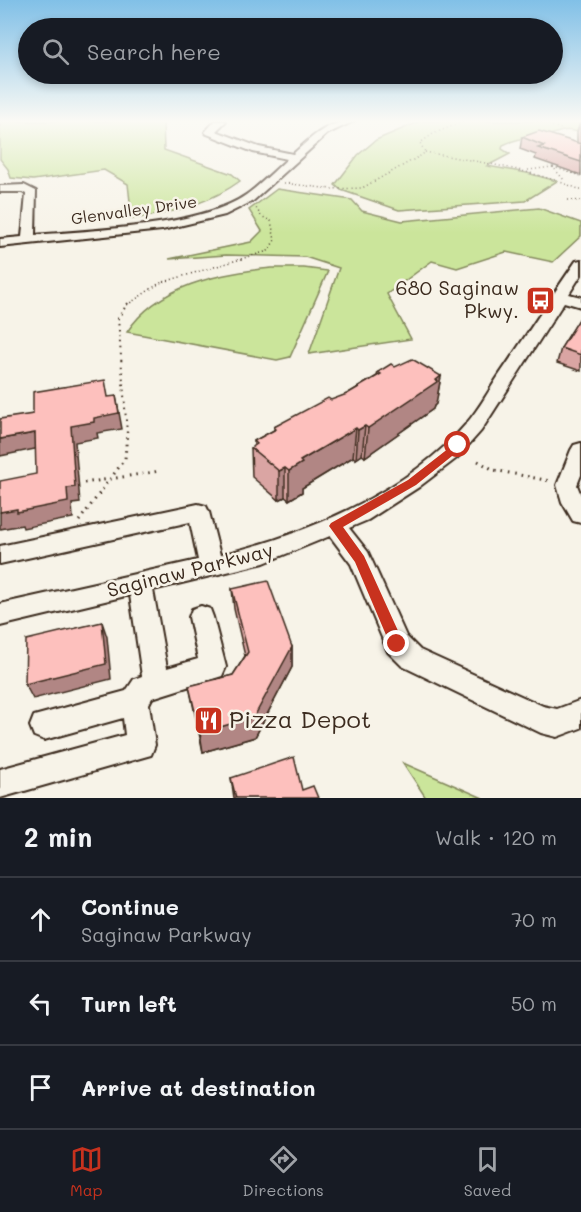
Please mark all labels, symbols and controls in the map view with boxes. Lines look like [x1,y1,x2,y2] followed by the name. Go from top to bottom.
[18,18,563,84] search box
[39,35,72,68] icon: search
[87,37,221,66] text: Search here
[70,190,198,229] street label: Glenvalley Drive
[396,274,519,323] place label: 680 Saginaw Pkwy.
[524,284,556,316] bus stop icon: 680 Saginaw Pkwy.
[444,431,470,457] route start
[104,536,276,602] street label: Saginaw Parkway
[383,630,409,656] route end
[229,703,371,734] place label: Pizza Depot
[192,704,224,736] restaurant icon: Pizza Depot
[24,820,92,854] text: 2 min
[435,824,557,850] text: Walk · 120 m
[81,892,179,921] text: Continue
[24,903,57,936] icon: ahead
[511,906,557,932] text: 70 m
[81,921,252,947] text: Saginaw Parkway
[24,987,57,1020] icon: left
[81,989,177,1018] text: Turn left
[511,990,557,1016] text: 50 m
[24,1071,57,1104] icon: arrive
[81,1073,316,1102] text: Arrive at destination
[70,1143,103,1200] tab: Map
[243,1143,324,1200] tab: Directions
[464,1143,511,1200] tab: Saved

